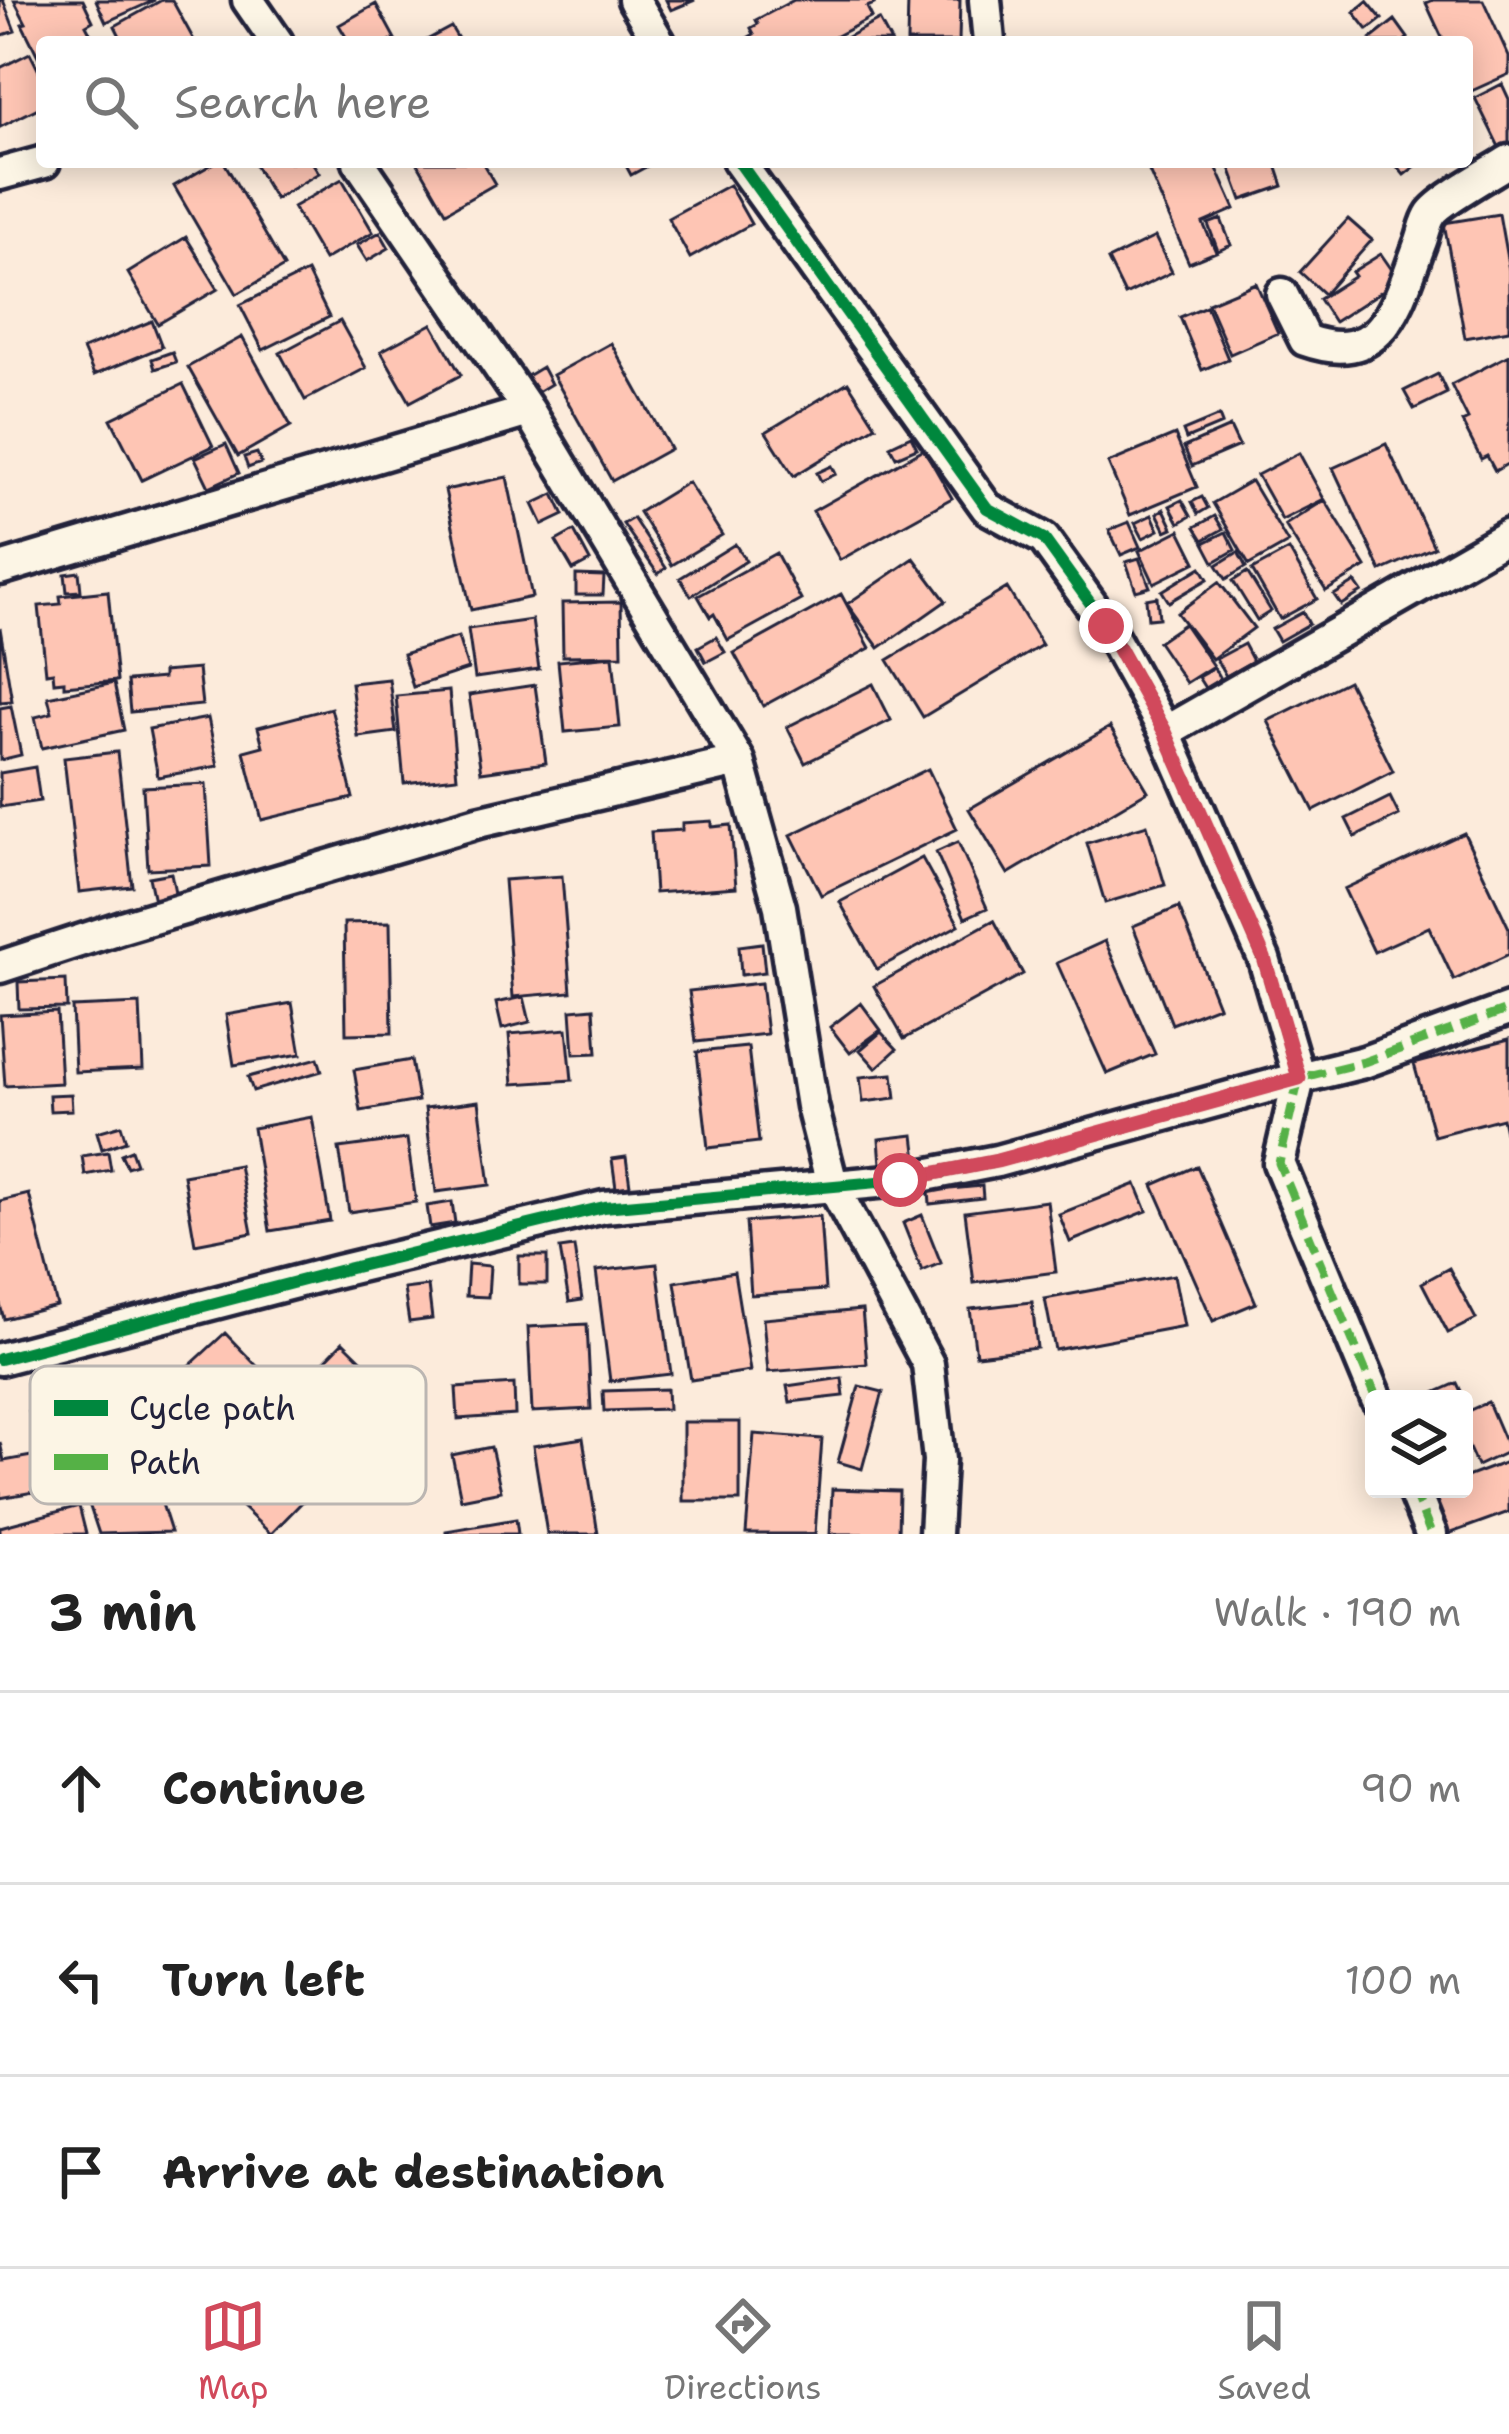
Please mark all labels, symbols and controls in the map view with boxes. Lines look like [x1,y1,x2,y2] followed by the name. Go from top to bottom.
[36,36,1473,168] search box
[78,69,144,135] icon: search
[174,72,431,132] text: Search here
[1079,599,1133,653] route end
[873,1153,927,1207] route start
[30,1366,426,1504] legend
[129,1386,296,1431] text: Cycle path
[1365,1390,1473,1498] map controls
[1365,1390,1473,1498] button: layers
[129,1440,201,1485] text: Path
[48,1578,197,1646] text: 3 min
[1214,1586,1461,1638] text: Walk · 190 m
[48,1755,114,1821] icon: ahead
[162,1758,366,1818] text: Continue
[1360,1762,1461,1814] text: 90 m
[48,1947,114,2013] icon: left
[162,1950,365,2010] text: Turn left
[1345,1954,1461,2006] text: 100 m
[48,2139,114,2205] icon: arrive
[162,2142,665,2202] text: Arrive at destination
[198,2293,269,2410] tab: Map
[664,2293,822,2410] tab: Directions
[1217,2293,1311,2410] tab: Saved

